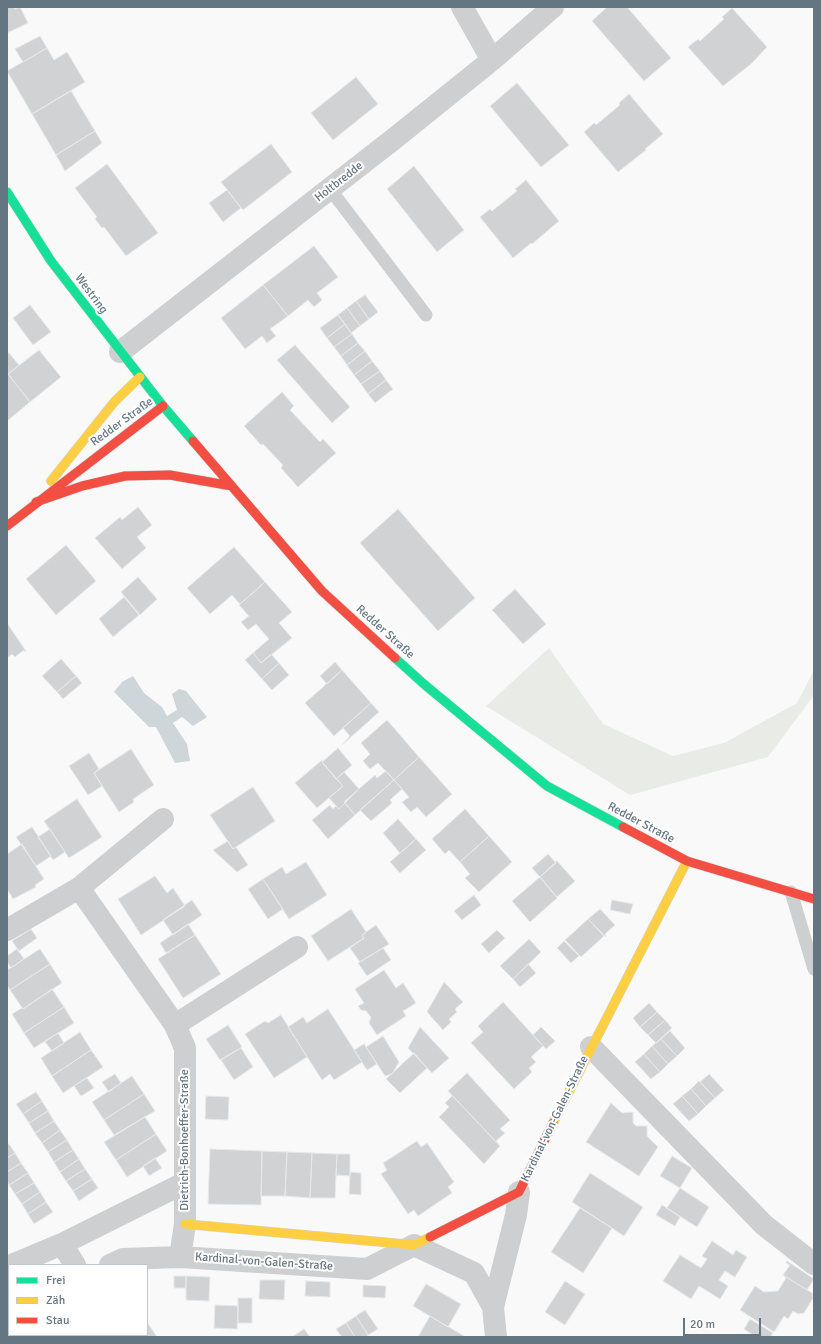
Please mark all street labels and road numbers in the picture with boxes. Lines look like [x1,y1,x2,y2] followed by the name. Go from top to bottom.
[312,159,366,205] street label: Holtbredde
[71,271,111,317] street label: Westring
[88,395,156,449] street label: Redder Straße
[353,602,417,662] street label: Redder Straße
[605,799,677,847] street label: Redder Straße
[518,1054,592,1184] street label: Kardinal-von-Galen-Straße
[178,1069,192,1211] street label: Dietrich-Bonhoeffer-Straße
[194,1250,334,1274] street label: Kardinal-von-Galen-Straße

